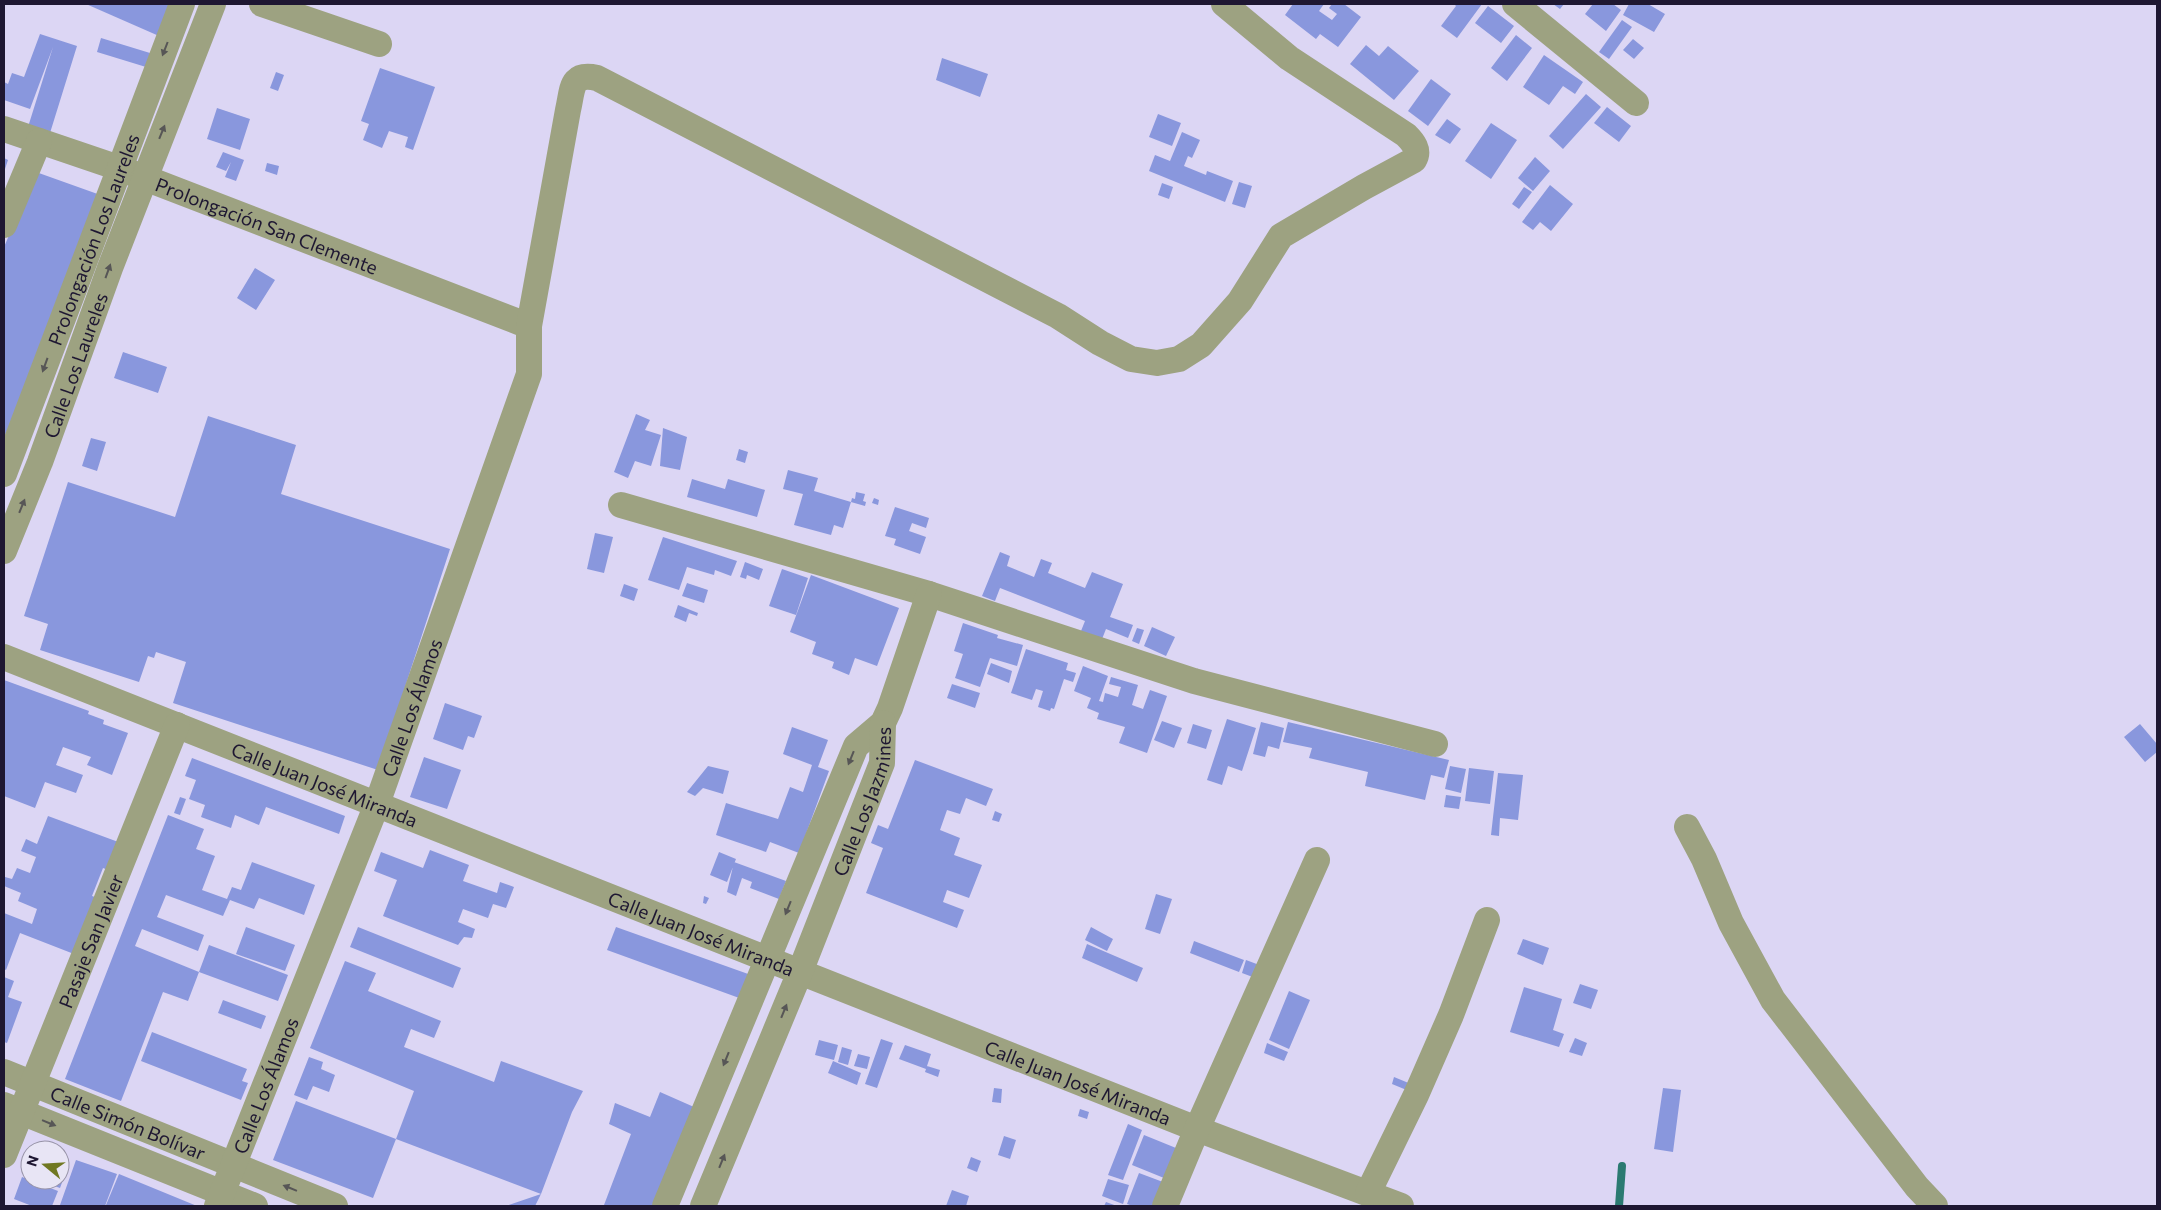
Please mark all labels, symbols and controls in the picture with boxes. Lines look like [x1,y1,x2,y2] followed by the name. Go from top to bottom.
[161,42,169,57] one-way arrow
[159,125,167,139] one-way arrow
[42,130,143,348] street label: Prolongación Los Laureles
[152,172,381,278] street label: Prolongación San Clemente
[105,264,112,279] one-way arrow
[38,289,112,441] street label: Calle Los Laureles
[41,358,49,373] one-way arrow
[18,498,26,513] one-way arrow
[376,635,446,780] street label: Calle Los Álamos
[827,726,894,879] street label: Calle Los Jazmines
[228,737,421,831] street label: Calle Juan José Miranda
[846,751,854,765] one-way arrow
[53,870,128,1011] street label: Pasaje San Javier
[605,886,798,980] street label: Calle Juan José Miranda
[784,901,792,915] one-way arrow
[780,1003,788,1018] one-way arrow
[228,1014,303,1157] street label: Calle Los Álamos
[982,1035,1174,1129] street label: Calle Juan José Miranda
[722,1051,730,1066] one-way arrow
[47,1081,209,1164] street label: Calle Simón Bolívar
[42,1119,56,1127] one-way arrow
[20,1140,70,1190] north arrow
[22,1153,42,1168] text: N
[718,1153,726,1168] one-way arrow
[282,1184,297,1192] one-way arrow

